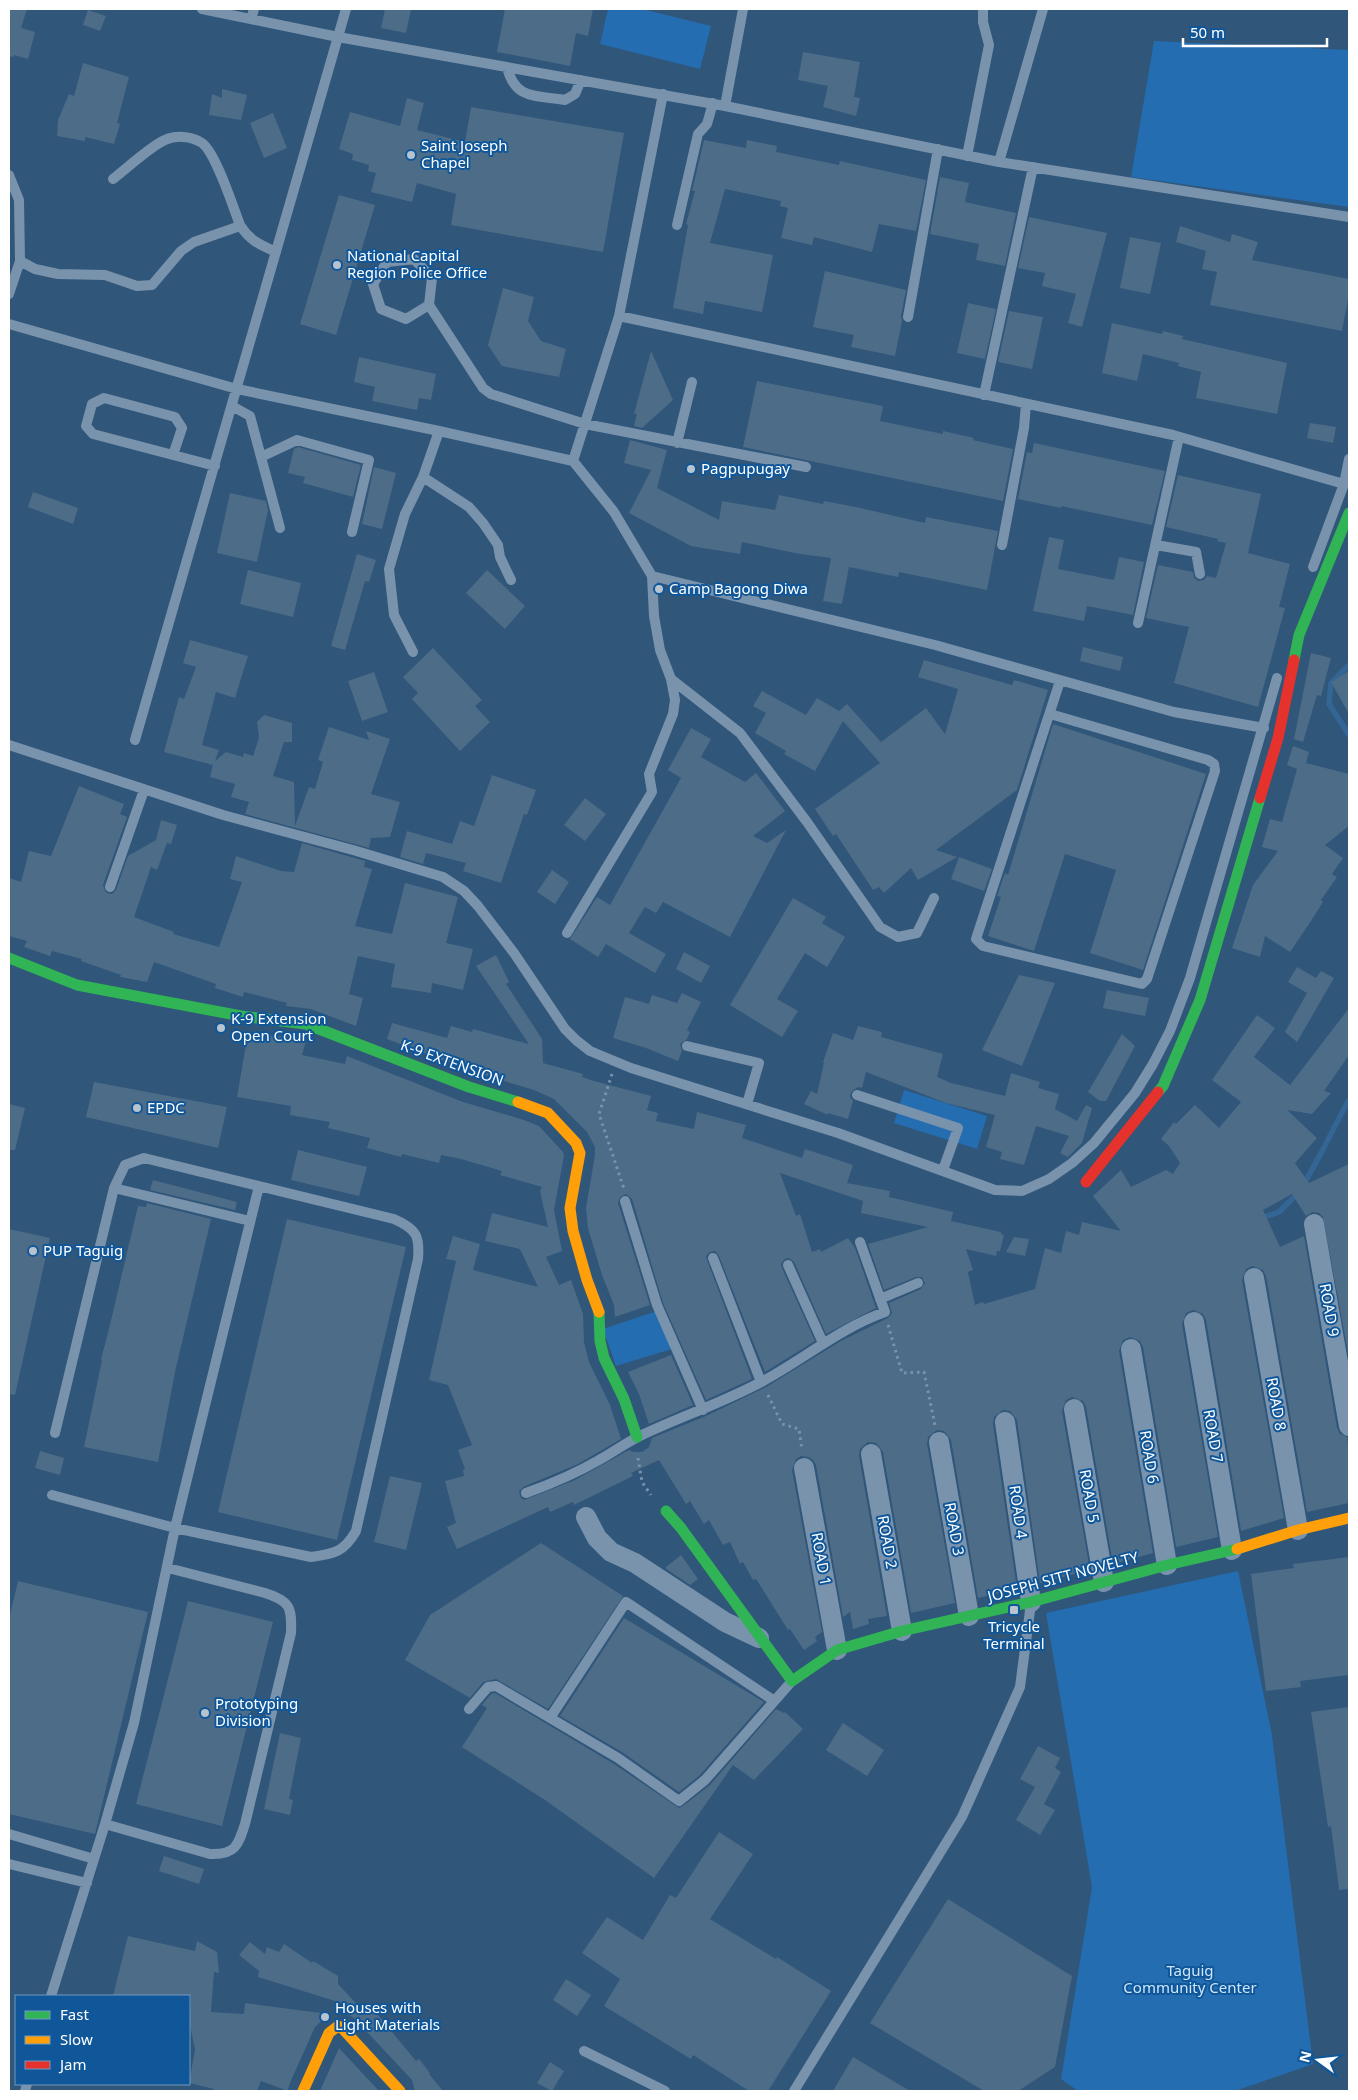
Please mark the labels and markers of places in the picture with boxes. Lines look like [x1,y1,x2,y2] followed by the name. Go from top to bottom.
[421,135,507,172] place label: Saint Joseph Chapel
[405,149,417,161] marker: Saint Joseph Chapel
[347,245,487,282] place label: National Capital Region Police Office
[331,259,343,271] marker: National Capital Region Police Office
[701,458,790,478] place label: Pagpupugay
[685,463,697,475] marker: Pagpupugay
[669,578,808,598] place label: Camp Bagong Diwa
[653,583,665,595] marker: Camp Bagong Diwa
[231,1008,326,1045] place label: K-9 Extension Open Court
[215,1022,227,1034] marker: K-9 Extension Open Court
[147,1097,185,1117] place label: EPDC
[131,1102,143,1114] marker: EPDC
[43,1240,123,1260] place label: PUP Taguig
[27,1245,39,1257] marker: PUP Taguig
[1008,1604,1020,1616] marker: Tricycle Terminal
[983,1616,1045,1653] place label: Tricycle Terminal
[215,1693,298,1730] place label: Prototyping Division
[199,1707,211,1719] marker: Prototyping Division
[335,1997,440,2034] place label: Houses with Light Materials
[319,2011,331,2023] marker: Houses with Light Materials

